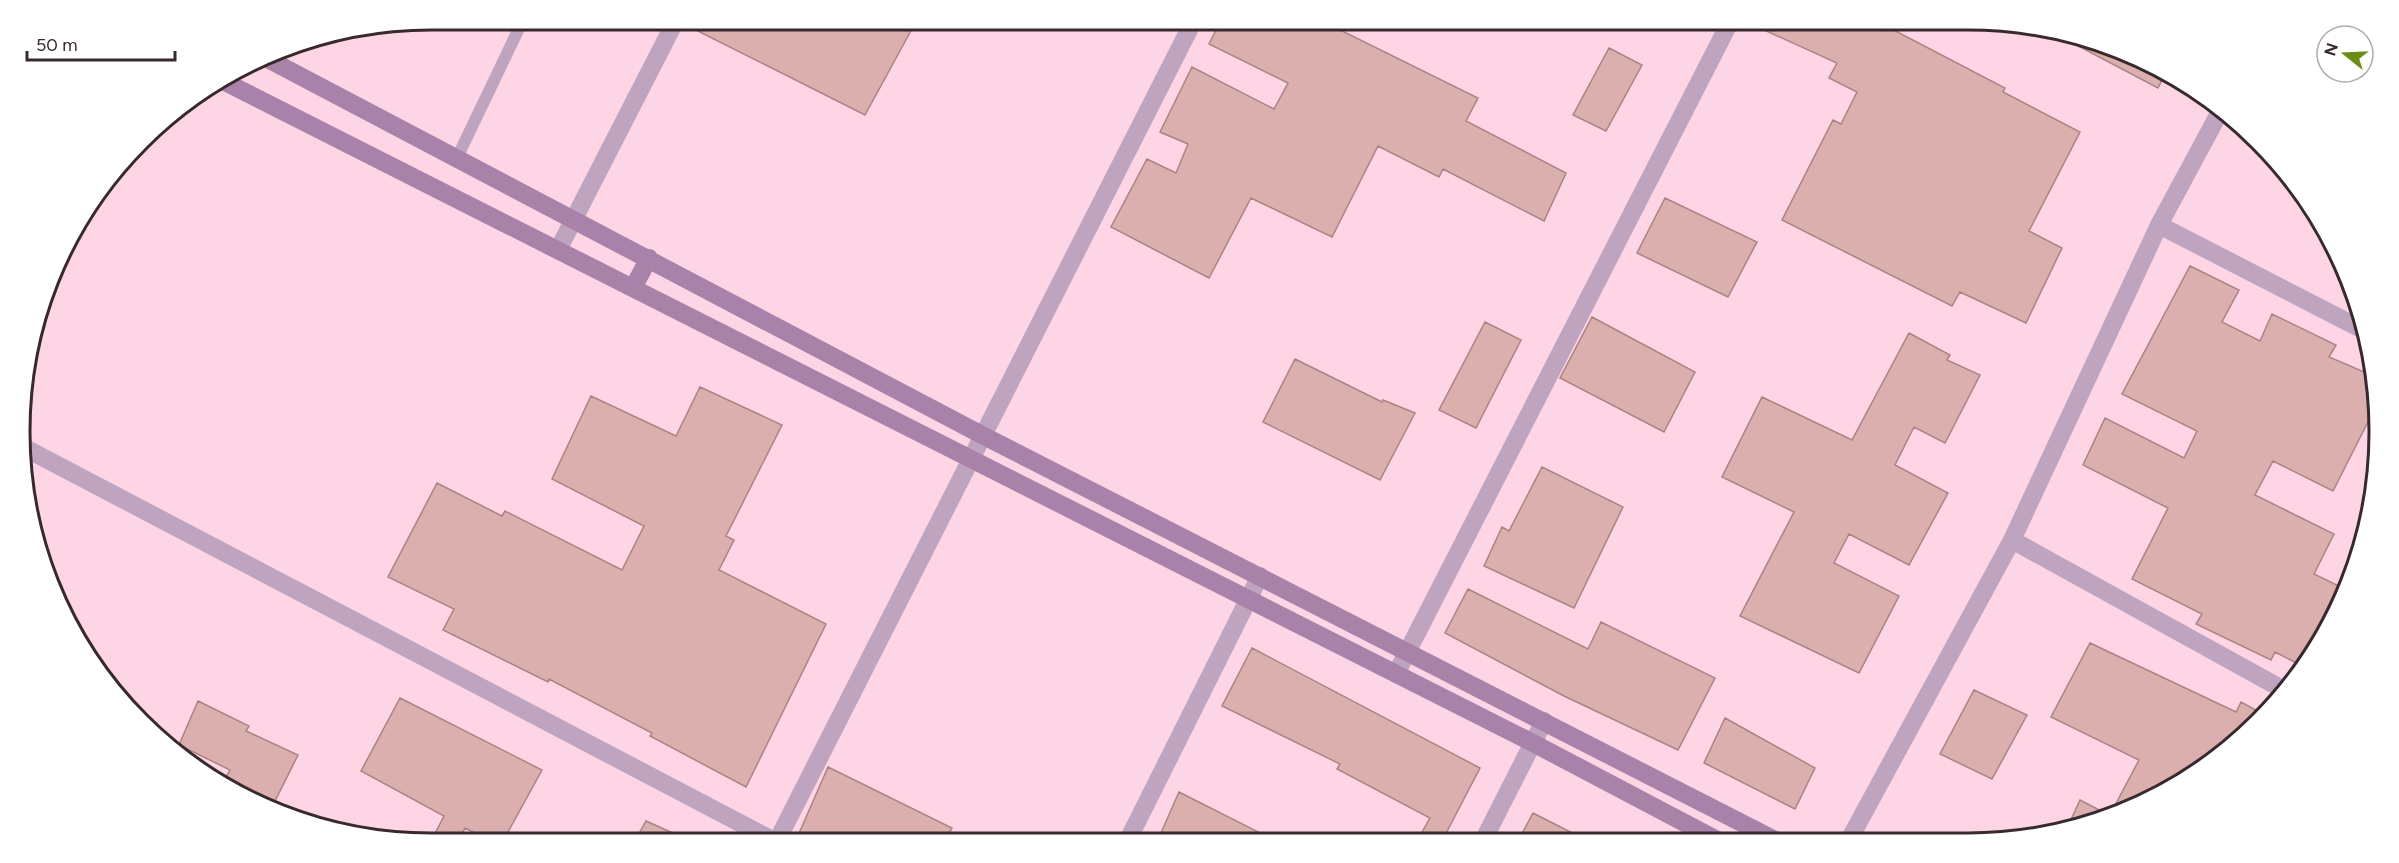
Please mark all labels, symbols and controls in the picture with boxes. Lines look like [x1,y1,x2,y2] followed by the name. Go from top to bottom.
[27,24,176,62] scale bar
[2315,24,2375,84] north arrow
[36,34,78,56] text: 50 m
[2320,41,2342,58] text: N

